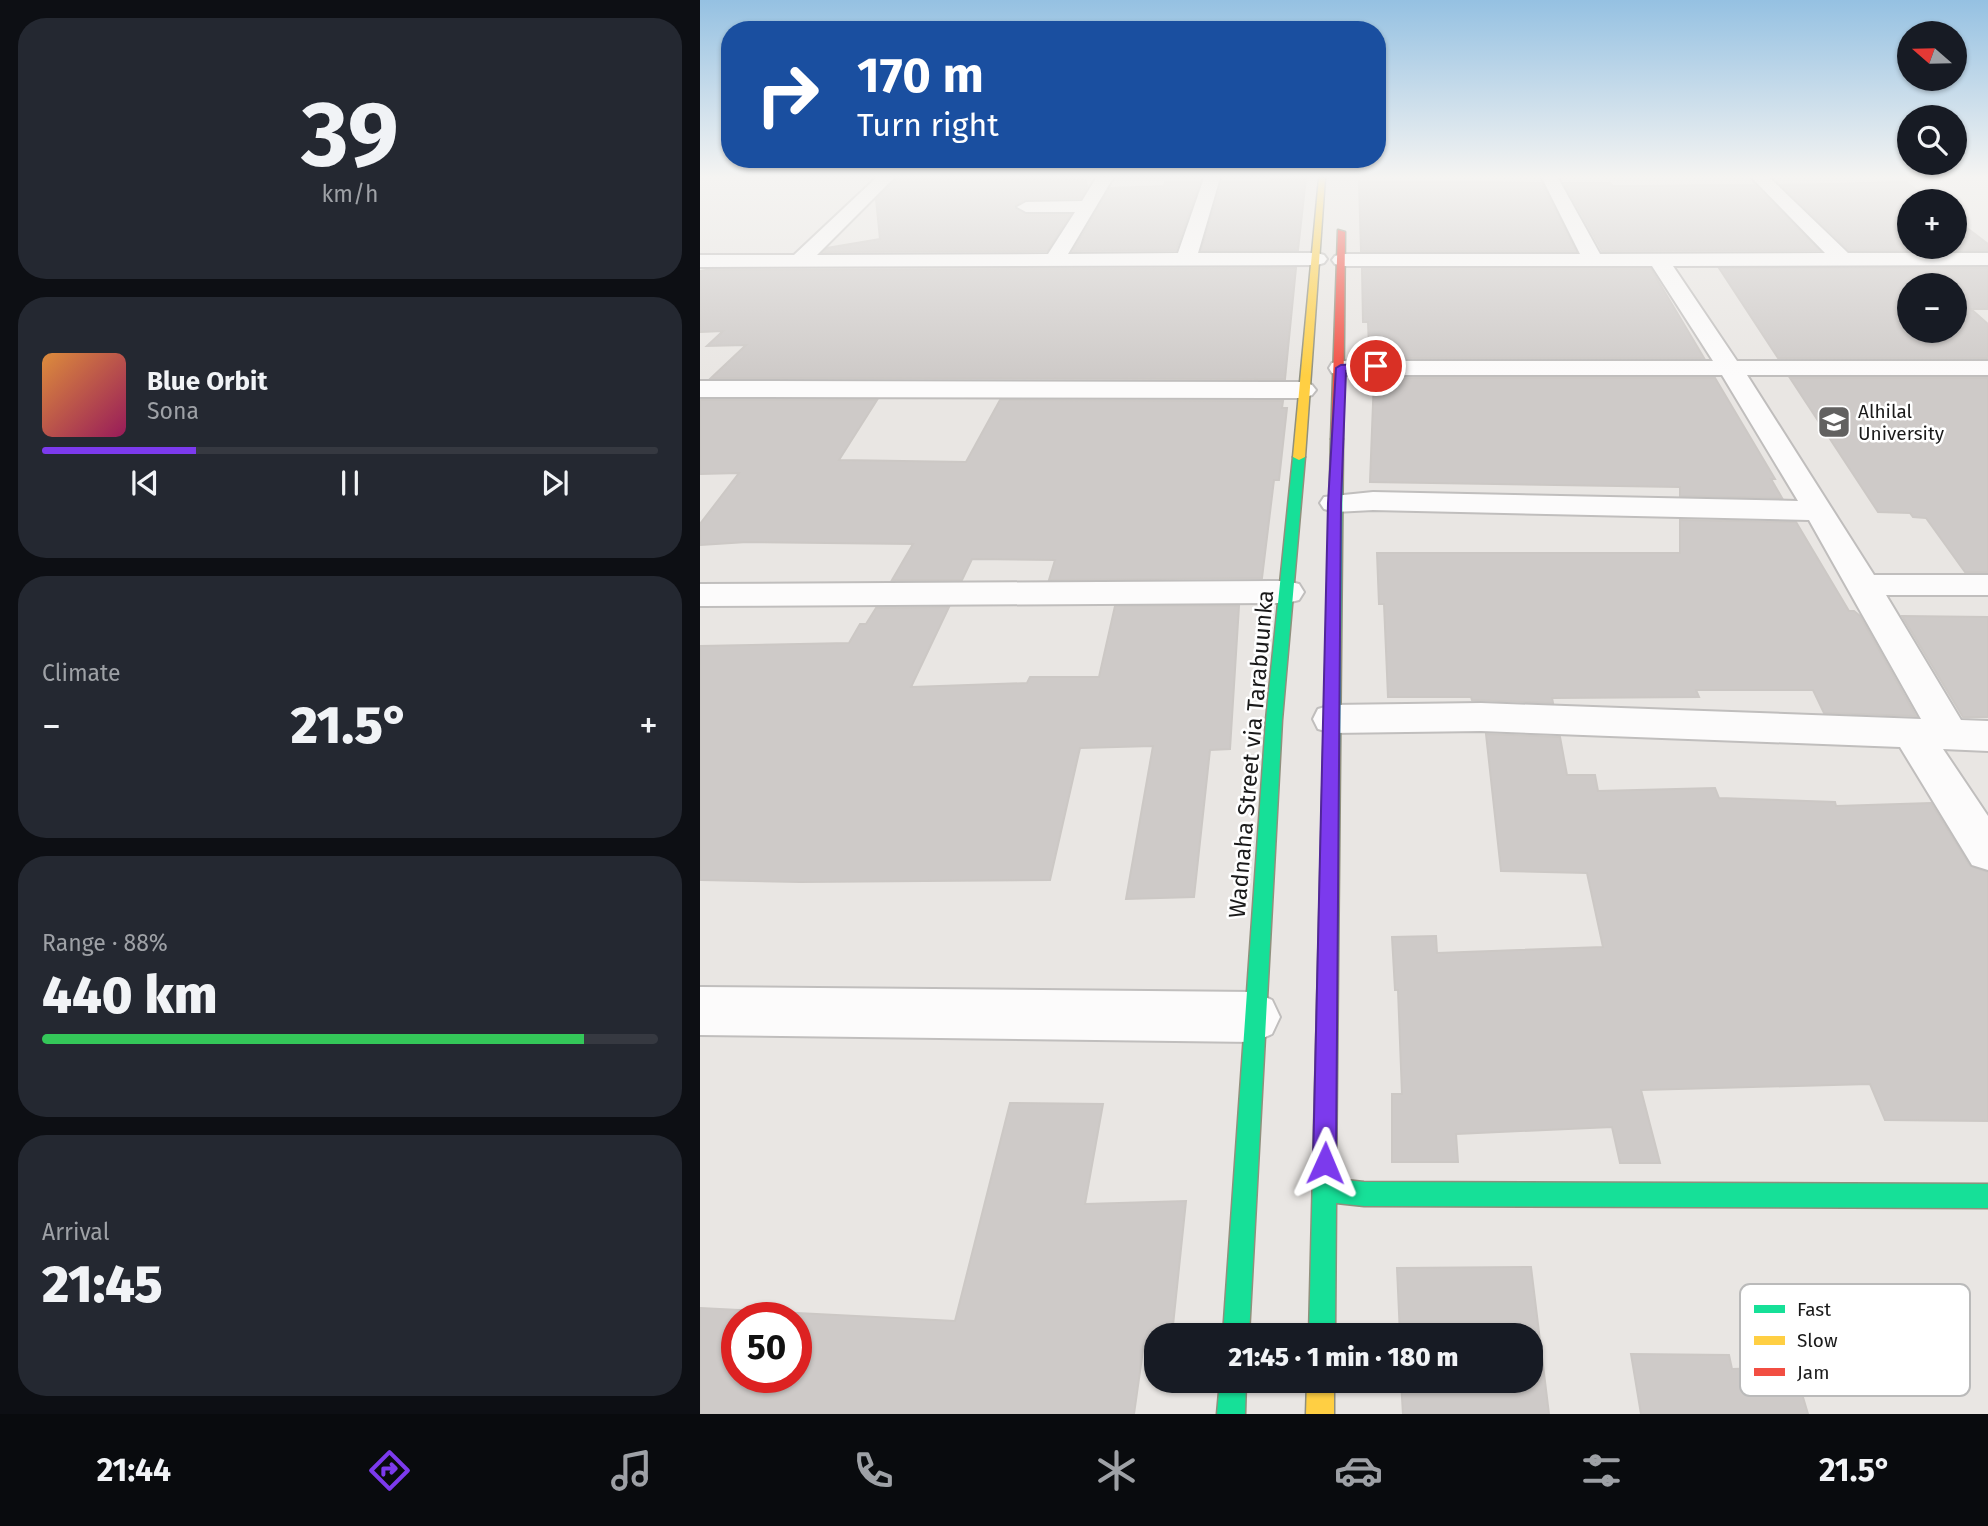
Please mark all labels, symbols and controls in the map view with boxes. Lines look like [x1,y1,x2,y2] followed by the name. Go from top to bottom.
[1897,21,1967,91] north arrow
[1897,21,1967,343] map controls
[857,46,984,105] text: 170 m
[742,49,833,140] icon: right
[301,80,399,189] text: 39
[1897,105,1967,175] button: search
[857,106,999,144] text: Turn right
[322,180,378,208] text: km/h
[1897,189,1967,259] button: +
[1897,273,1967,343] button: −
[1346,336,1406,396] pin
[1357,347,1395,385] icon: arrive
[147,366,267,397] text: Blue Orbit
[147,397,199,425] text: Sona
[1858,400,1945,445] place label: Alhilal University
[1815,403,1853,441] school or university icon: Alhilal University
[126,464,164,502] icon: previous
[331,464,369,502] icon: pause
[536,464,574,502] icon: next
[1223,589,1279,919] street label: Wadnaha Street via Tarabuunka
[42,659,121,687] text: Climate
[291,694,409,757] text: 21.5°
[42,703,61,749] text: −
[639,703,658,749] text: +
[42,929,168,957] text: Range · 88%
[42,964,218,1027] text: 440 km
[1288,1126,1362,1200] position arrow
[42,1218,109,1246] text: Arrival
[42,1253,163,1316] text: 21:45
[1740,1284,1970,1396] legend
[1797,1298,1831,1321] text: Fast
[721,1302,812,1393] speed limit sign: 50
[1797,1329,1838,1352] text: Slow
[1229,1342,1458,1373] text: 21:45 · 1 min · 180 m
[1797,1361,1829,1384] text: Jam
[365,1446,414,1495] icon: directions
[607,1446,656,1495] icon: music
[849,1446,898,1495] icon: phone
[1092,1446,1141,1495] icon: climate
[1334,1446,1383,1495] icon: car
[1577,1446,1626,1495] icon: filters
[97,1451,171,1489] text: 21:44
[1819,1451,1891,1489] text: 21.5°

